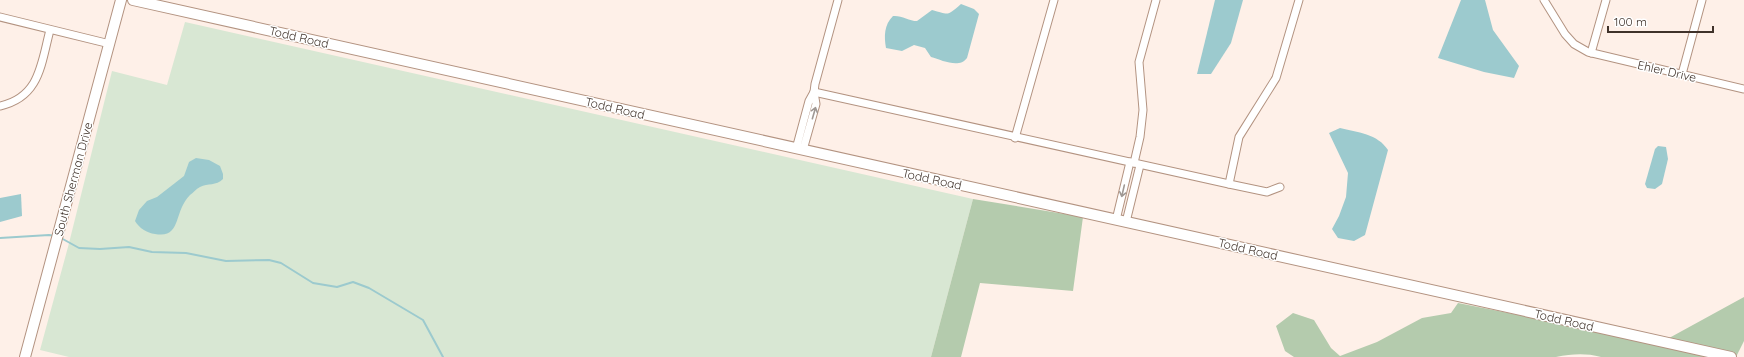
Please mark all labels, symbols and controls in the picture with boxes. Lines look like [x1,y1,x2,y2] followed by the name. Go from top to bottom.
[1608,8,1713,34] scale bar
[1614,14,1647,29] text: 100 m
[268,23,330,51] street label: Todd Road
[1636,57,1698,85] street label: Ehler Drive
[584,94,646,122] street label: Todd Road
[811,106,818,119] one-way arrow
[51,120,95,238] street label: South Sherman Drive
[901,165,963,193] street label: Todd Road
[1119,184,1126,197] one-way arrow
[1217,235,1279,263] street label: Todd Road
[1533,306,1595,334] street label: Todd Road

